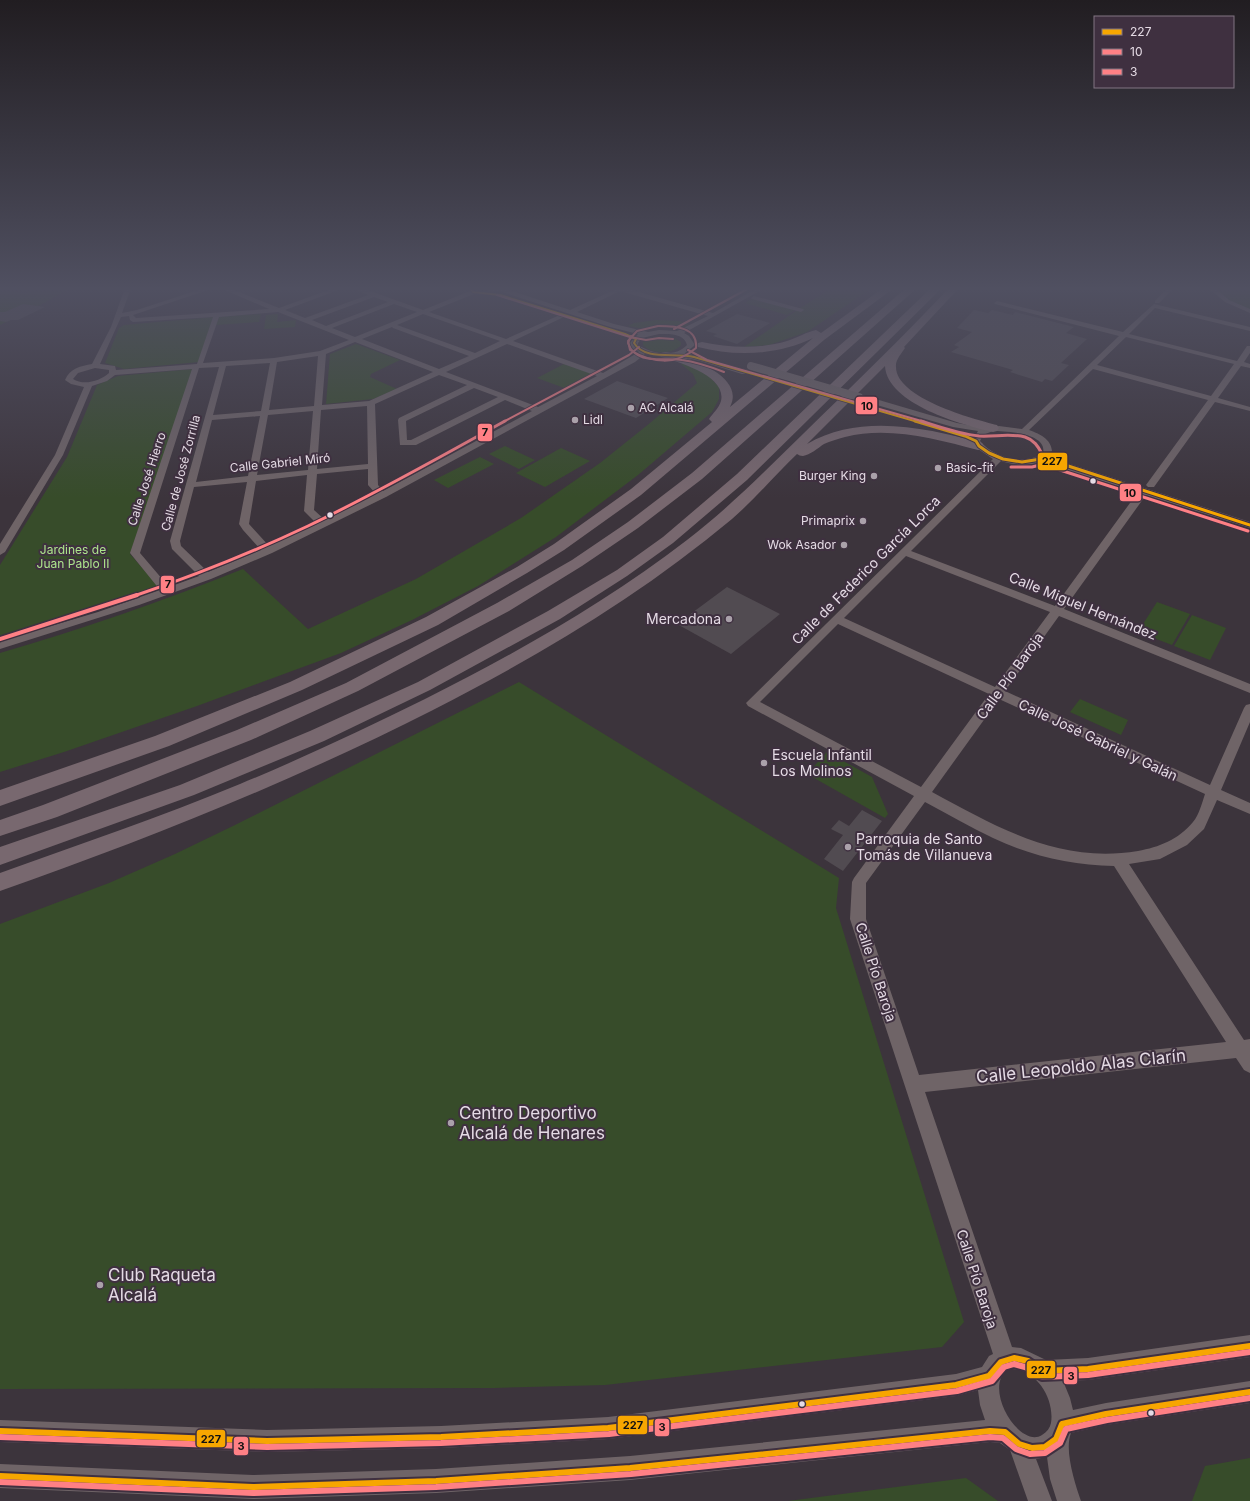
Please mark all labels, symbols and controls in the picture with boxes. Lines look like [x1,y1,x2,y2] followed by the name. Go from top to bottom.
[1094,16,1234,88] legend
[1130,24,1152,39] text: 227
[1130,44,1142,59] text: 10
[1130,64,1137,79] text: 3
[855,396,878,415] line badge: 10
[861,399,873,413] text: 10
[639,400,694,415] place label: AC Alcalá
[626,403,636,413] marker: AC Alcalá
[583,412,603,427] place label: Lidl
[158,413,203,533] street label: Calle de José Zorrilla
[570,415,580,425] marker: Lidl
[477,423,493,442] line badge: 7
[482,425,488,439] text: 7
[124,430,169,528] street label: Calle José Hierro
[229,450,331,475] street label: Calle Gabriel Miró
[1037,452,1068,471] line badge: 227
[1042,454,1062,468] text: 227
[946,460,994,475] place label: Basic-fit
[933,463,943,473] marker: Basic-fit
[799,468,866,483] place label: Burger King
[869,471,879,481] marker: Burger King
[1088,476,1098,486] unlabelled marker
[1119,483,1142,502] line badge: 10
[1124,486,1136,500] text: 10
[788,492,944,648] street label: Calle de Federico García Lorca
[325,510,335,520] unlabelled marker
[801,513,855,528] place label: Primaprix
[858,516,868,526] marker: Primaprix
[767,537,836,552] place label: Wok Asador
[839,540,849,550] marker: Wok Asador
[37,542,109,571] park label: Jardines de Juan Pablo II
[1007,568,1160,643] street label: Calle Miguel Hernández
[160,575,175,594] line badge: 7
[165,577,171,591] text: 7
[646,610,721,627] place label: Mercadona
[724,614,734,624] marker: Mercadona
[972,629,1047,723] street label: Calle Pío Baroja
[1016,695,1181,784] street label: Calle José Gabriel y Galán
[772,746,872,779] place label: Escuela Infantil Los Molinos
[759,758,769,768] marker: Escuela Infantil Los Molinos
[856,830,992,863] place label: Parroquia de Santo Tomás de Villanueva
[843,842,853,852] marker: Parroquia de Santo Tomás de Villanueva
[852,920,901,1024] street label: Calle Pío Baroja
[975,1045,1187,1087] street label: Calle Leopoldo Alas Clarín
[459,1103,605,1143] place label: Centro Deportivo Alcalá de Henares
[446,1118,456,1128] marker: Centro Deportivo Alcalá de Henares
[953,1227,1002,1331] street label: Calle Pío Baroja
[108,1265,216,1305] place label: Club Raqueta Alcalá
[95,1280,105,1290] marker: Club Raqueta Alcalá
[1026,1360,1056,1379] line badge: 227
[1031,1363,1051,1377] text: 227
[1063,1366,1078,1385] line badge: 3
[1067,1369,1075,1383] text: 3
[797,1399,807,1409] unlabelled marker
[1146,1408,1156,1418] unlabelled marker
[617,1415,648,1435] line badge: 227
[623,1418,643,1432] text: 227
[654,1418,670,1437] line badge: 3
[658,1420,666,1434] text: 3
[196,1429,226,1448] line badge: 227
[201,1432,221,1446] text: 227
[233,1436,249,1456] line badge: 3
[237,1439,245,1453] text: 3

